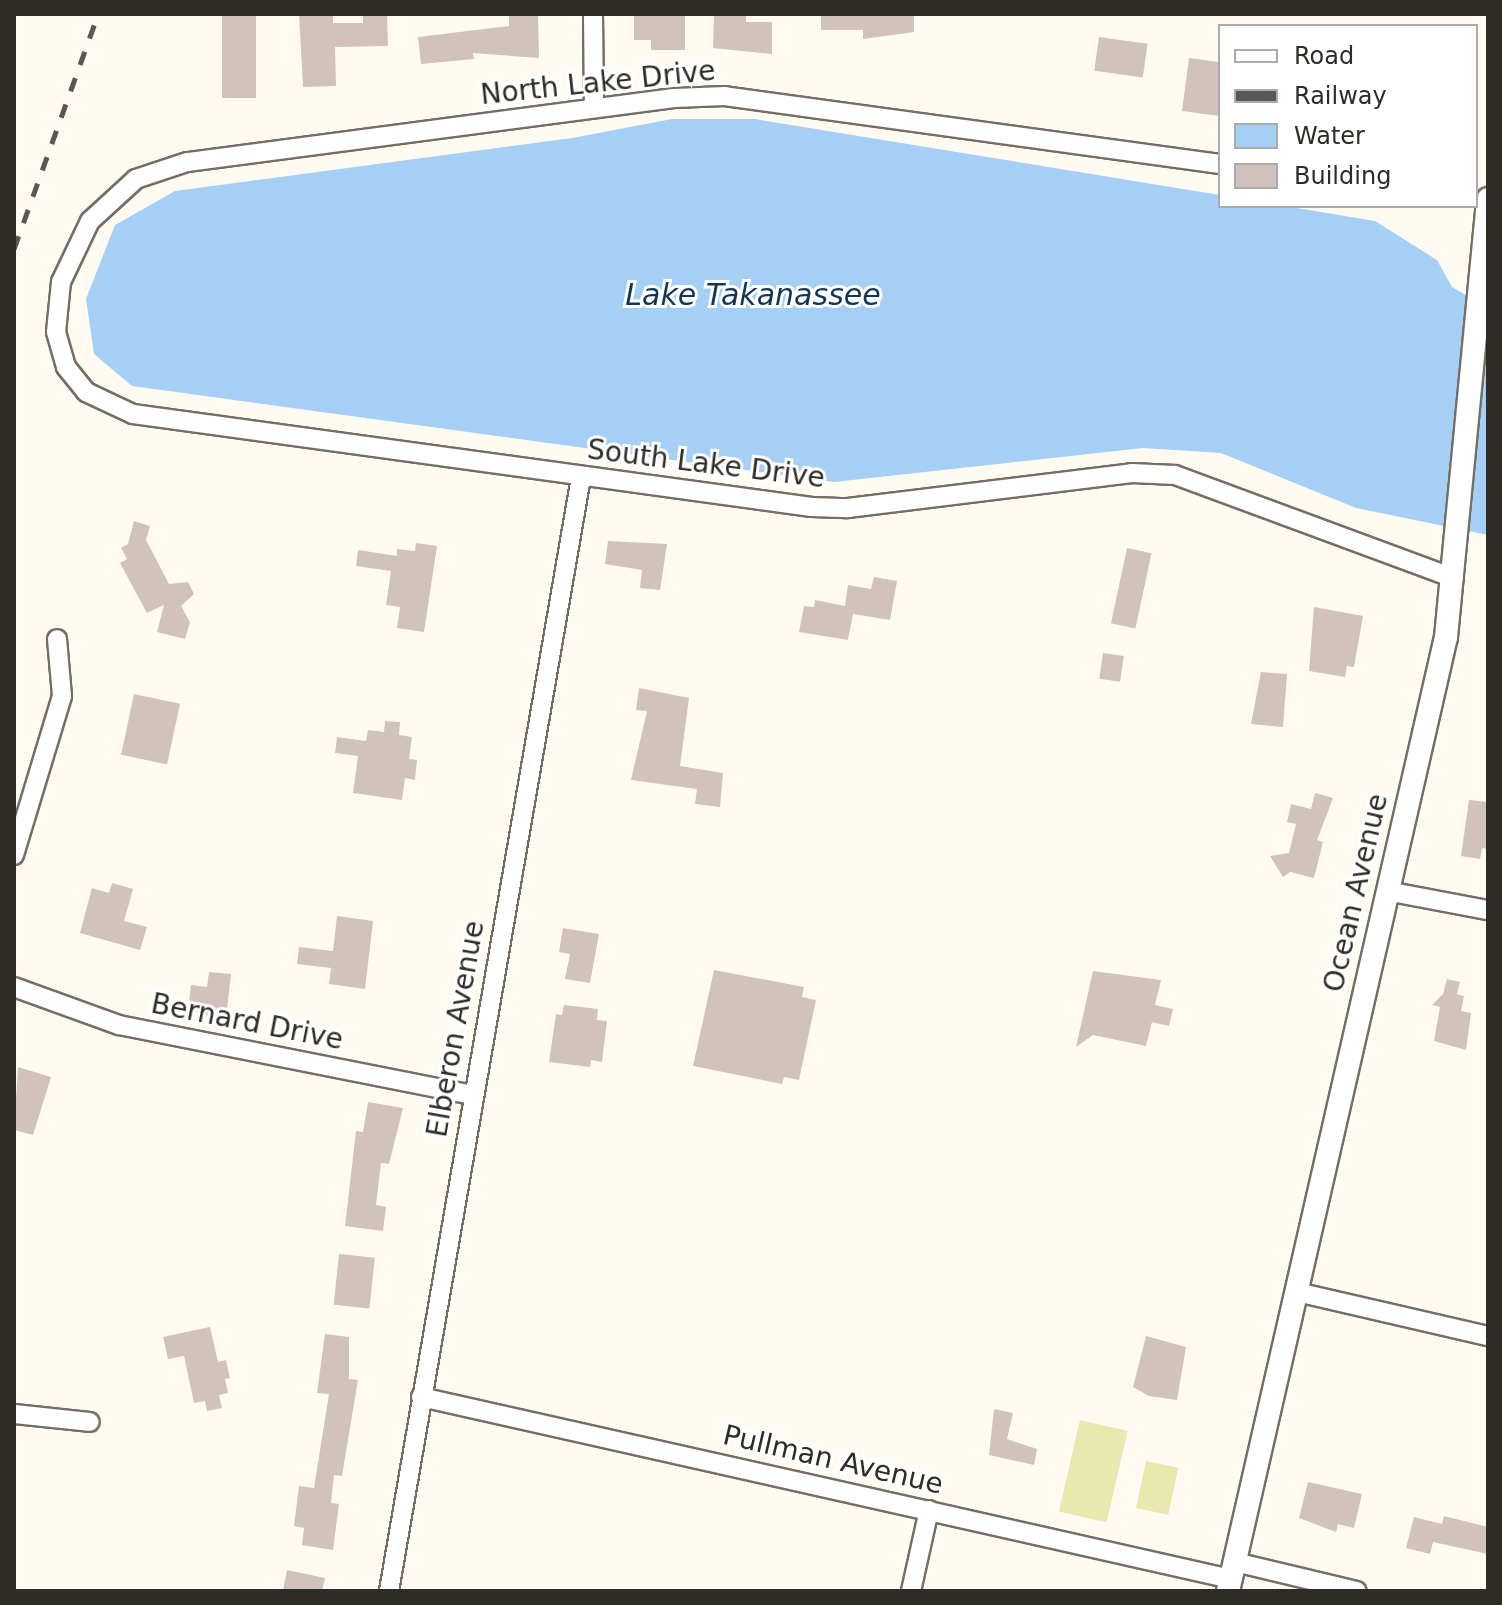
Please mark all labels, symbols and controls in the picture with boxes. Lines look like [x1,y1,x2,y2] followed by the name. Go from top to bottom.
[1218,24,1478,208] legend
[1294,42,1354,70] text: Road
[479,54,717,112] street label: North Lake Drive
[1294,82,1387,110] text: Railway
[1294,122,1365,150] text: Water
[1294,162,1391,190] text: Building
[625,277,881,313] water label: Lake Takanassee
[585,433,827,495] street label: South Lake Drive
[1317,791,1395,995] street label: Ocean Avenue
[420,918,492,1140] street label: Elberon Avenue
[148,987,346,1057] street label: Bernard Drive
[720,1418,946,1502] street label: Pullman Avenue

